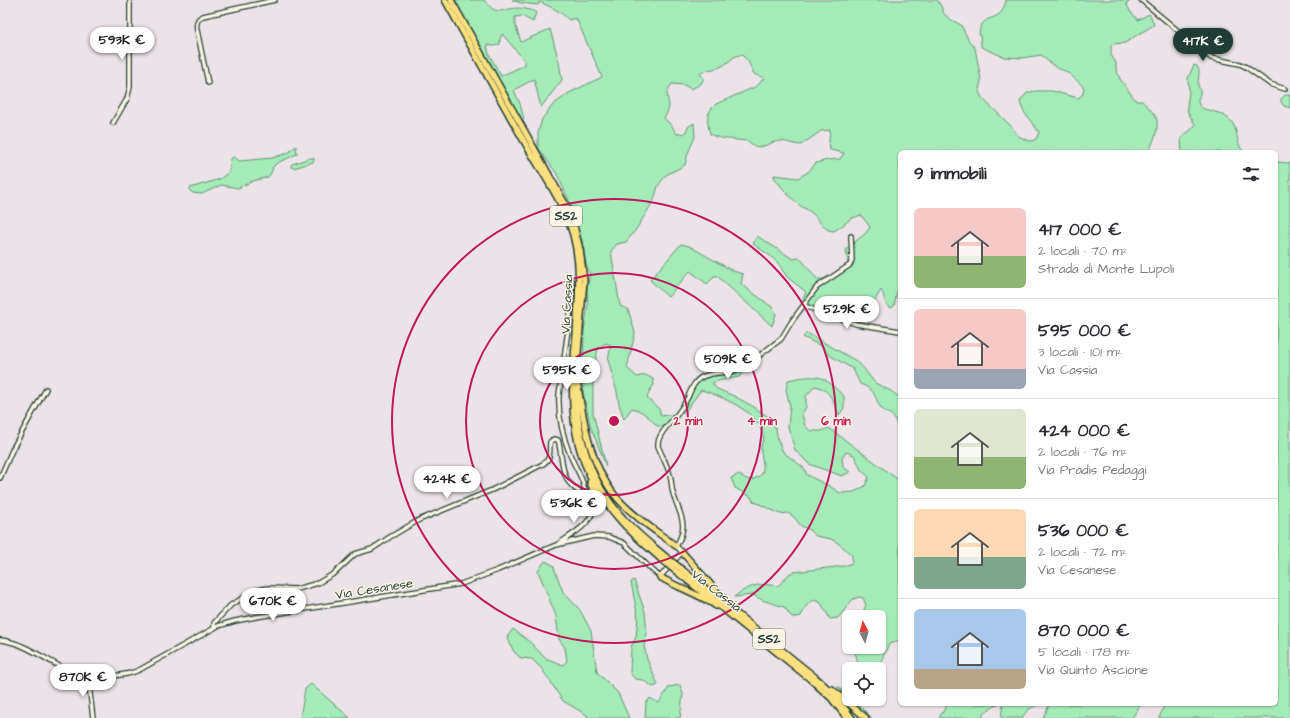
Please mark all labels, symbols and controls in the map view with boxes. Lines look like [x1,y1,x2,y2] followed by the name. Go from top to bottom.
[89,27,155,61] pin: 593K €
[1170,28,1236,62] pin: 417K €
[99,31,145,49] text: 593K €
[1182,32,1224,50] text: 417K €
[914,162,986,186] text: 9 immobili
[1240,163,1262,185] icon: filters
[550,206,582,226] road number: SS2
[1038,218,1122,242] text: 417 000 €
[946,224,994,272] icon: home
[1038,242,1128,260] text: 2 locali · 70 m²
[1038,260,1174,278] text: Strada di Monte Lupoli
[556,274,578,334] street label: Via Cassia
[814,296,880,330] pin: 529K €
[823,300,871,318] text: 529K €
[1038,319,1131,343] text: 595 000 €
[946,325,994,373] icon: home
[1038,343,1122,361] text: 3 locali · 101 m²
[695,346,761,380] pin: 509K €
[704,350,752,368] text: 509K €
[534,357,600,391] pin: 595K €
[542,361,592,379] text: 595K €
[1038,361,1097,379] text: Via Cassia
[673,413,702,430] text: 2 min
[747,413,777,430] text: 4 min
[821,413,851,430] text: 6 min
[607,414,621,428] centre of rings
[1038,419,1130,443] text: 424 000 €
[946,425,994,473] icon: home
[1038,443,1127,461] text: 2 locali · 76 m²
[1038,461,1146,479] text: Via Pradis Pedaggi
[414,466,480,500] pin: 424K €
[423,470,471,488] text: 424K €
[541,490,607,524] pin: 536K €
[550,494,598,512] text: 536K €
[1038,519,1129,543] text: 536 000 €
[946,525,994,573] icon: home
[1038,543,1127,561] text: 2 locali · 72 m²
[1038,561,1116,579] text: Via Cesanese
[687,565,746,616] street label: Via Cassia
[334,574,414,604] street label: Via Cesanese
[240,588,306,622] pin: 670K €
[249,592,297,610] text: 670K €
[842,610,886,654] north arrow
[842,610,886,706] map controls
[1038,619,1130,643] text: 870 000 €
[946,625,994,673] icon: home
[753,629,785,649] road number: SS2
[1038,643,1131,661] text: 5 locali · 178 m²
[1038,661,1148,679] text: Via Quinto Ascione
[842,662,886,706] button: locate
[50,664,116,698] pin: 870K €
[59,668,107,686] text: 870K €

